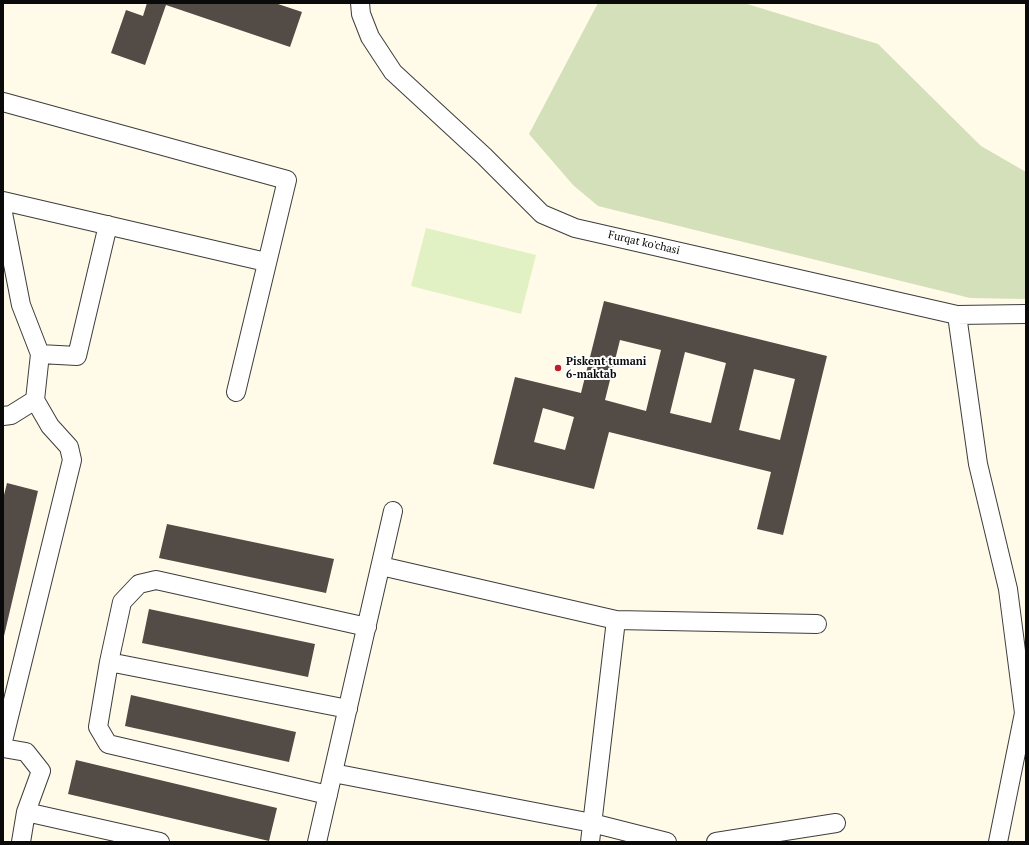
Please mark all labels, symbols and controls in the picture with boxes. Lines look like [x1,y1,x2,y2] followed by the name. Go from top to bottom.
[607,228,681,258] street label: Furqat ko'chasi
[566,355,647,381] place label: Piskent tumani 6-maktab
[553,363,563,373] marker: Piskent tumani 6-maktab

